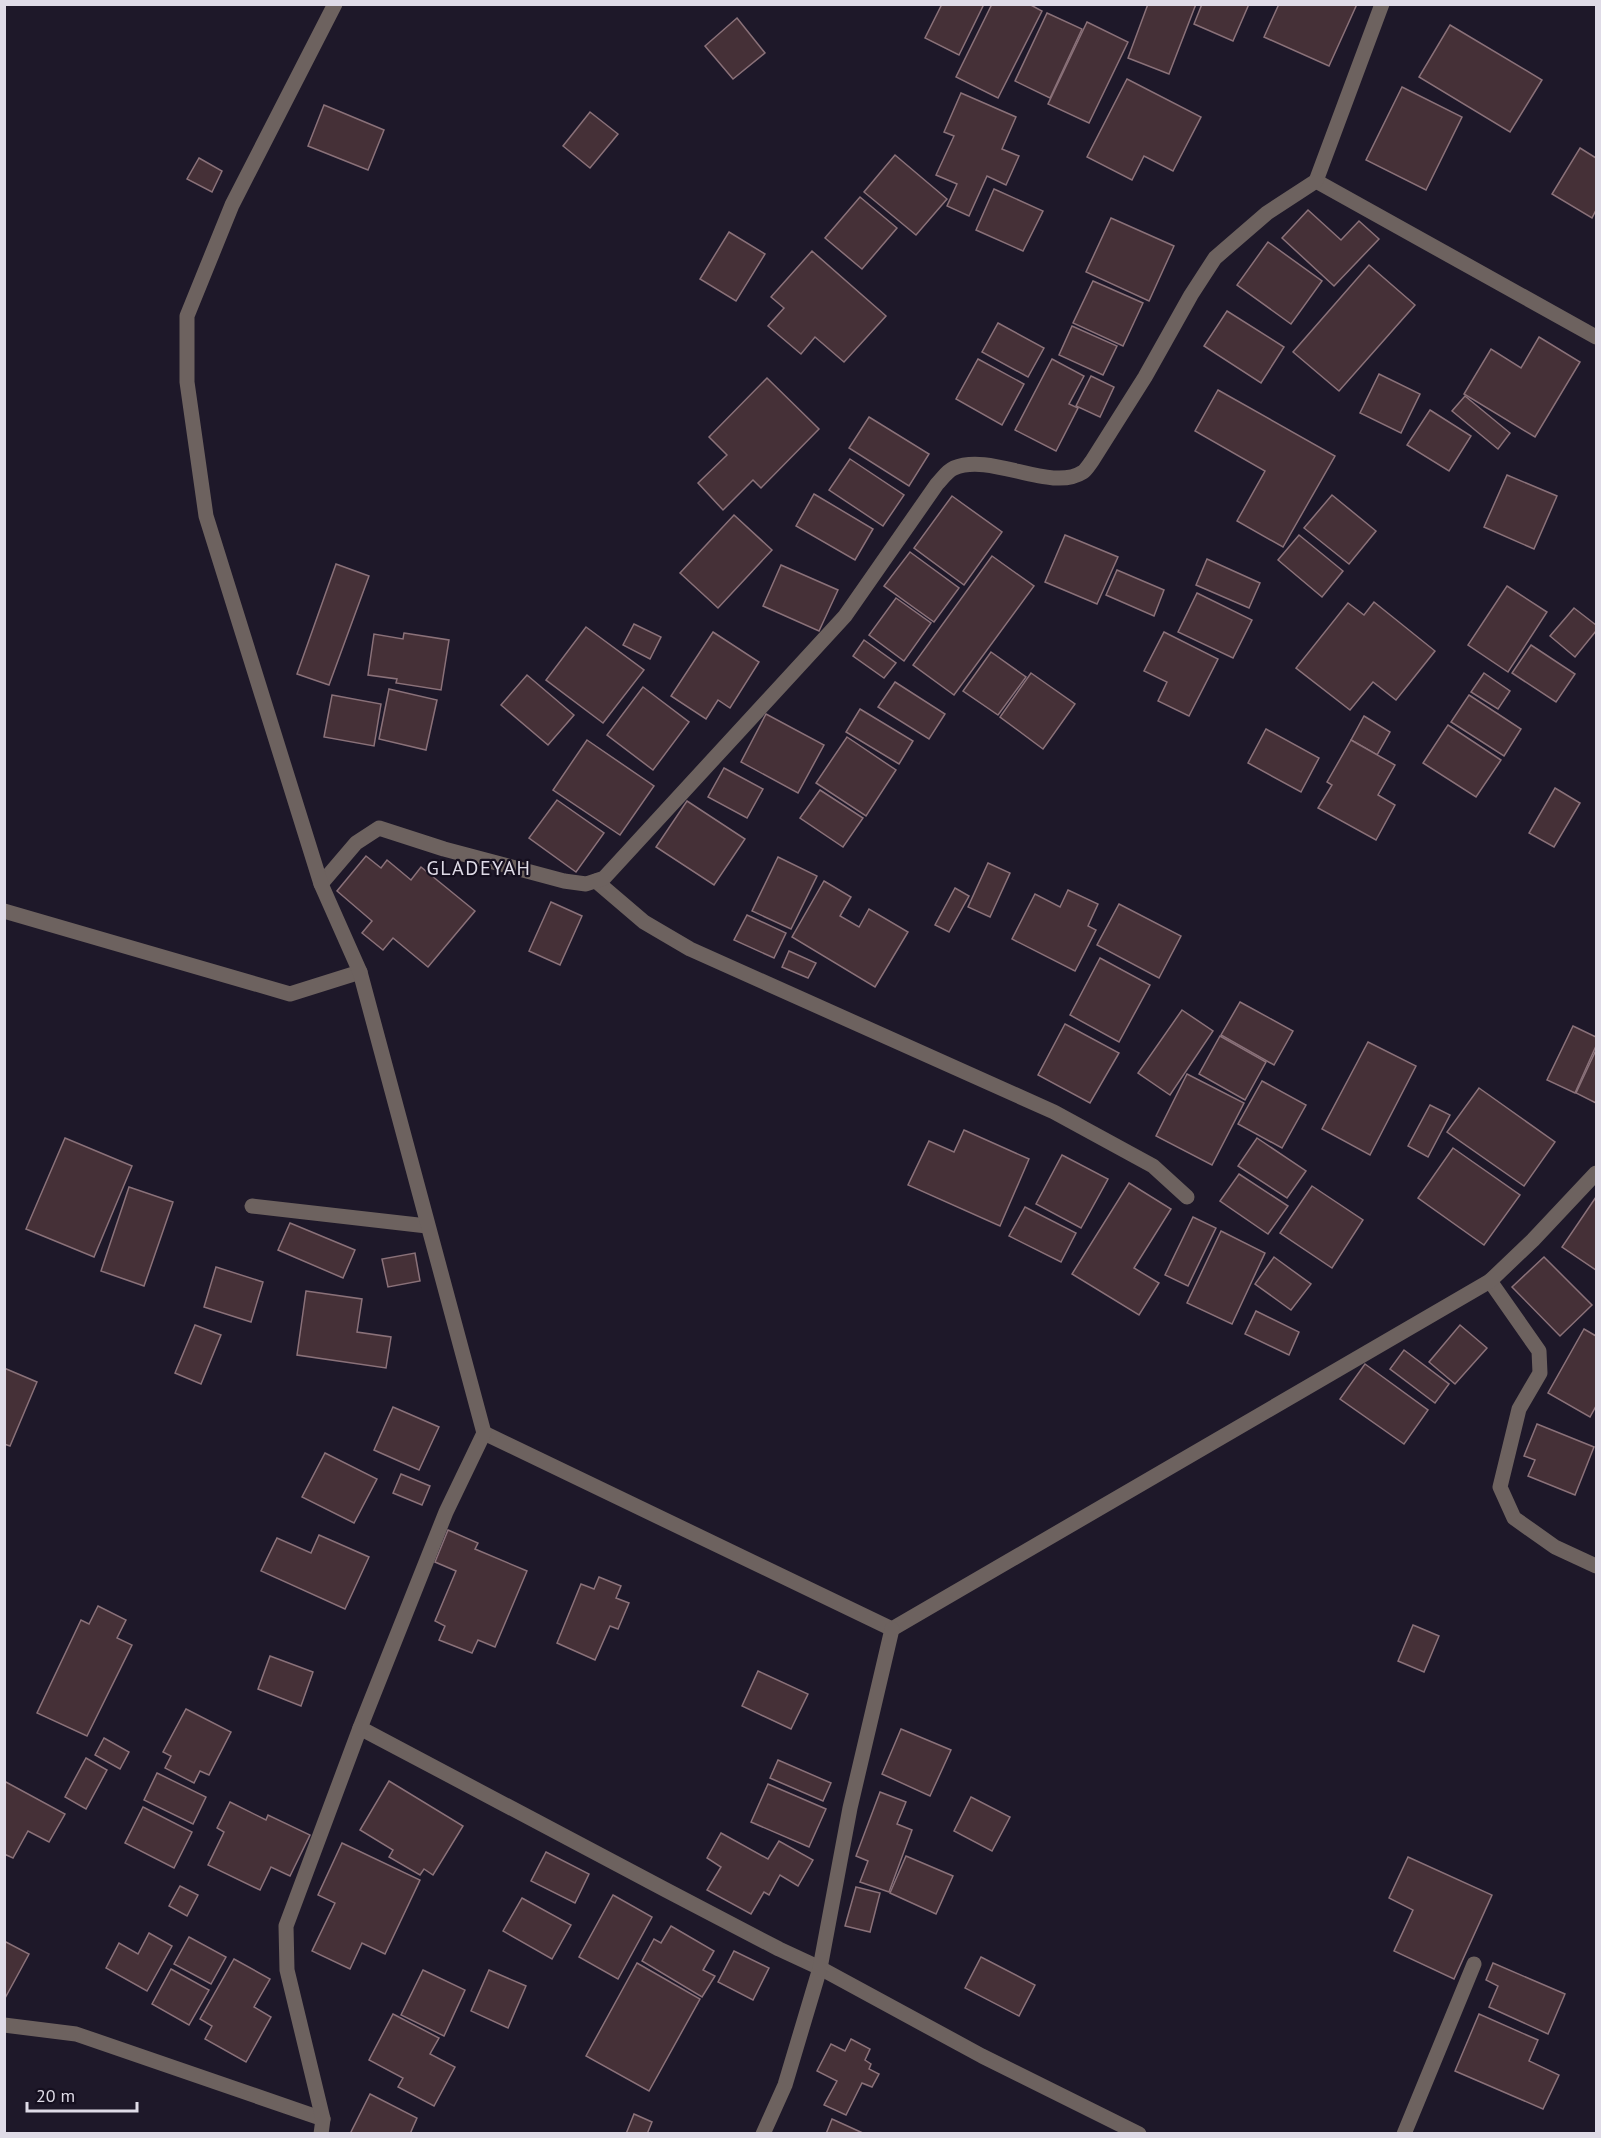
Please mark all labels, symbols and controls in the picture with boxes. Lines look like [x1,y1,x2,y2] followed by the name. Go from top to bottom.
[426,855,532,881] district label: GLADEYAH
[27,2075,136,2113] scale bar
[36,2084,75,2107] text: 20 m

